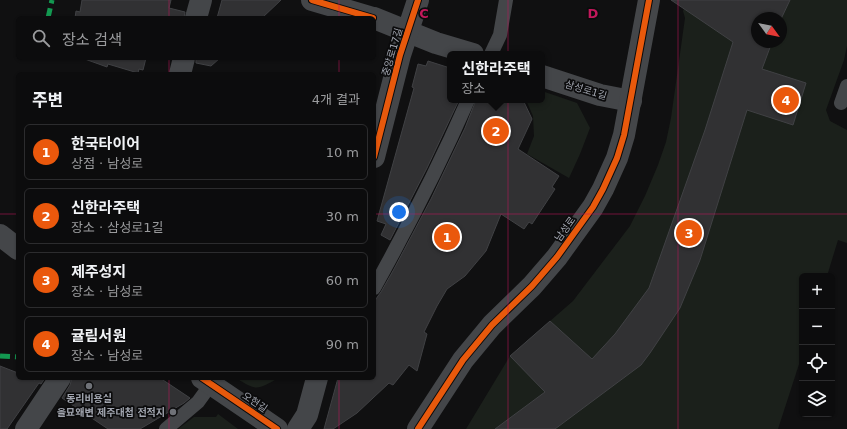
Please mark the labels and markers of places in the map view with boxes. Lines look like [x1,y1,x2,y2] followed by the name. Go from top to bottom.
[773,85,799,115] pin: 4
[483,116,509,146] pin: 2
[676,218,702,248] pin: 3
[434,222,460,252] pin: 1
[84,381,94,391] marker: 동리비용실
[66,393,112,404] place label: 동리비용실
[57,407,165,418] place label: 을묘왜변 제주대첩 전적지
[168,407,178,417] marker: 을묘왜변 제주대첩 전적지

